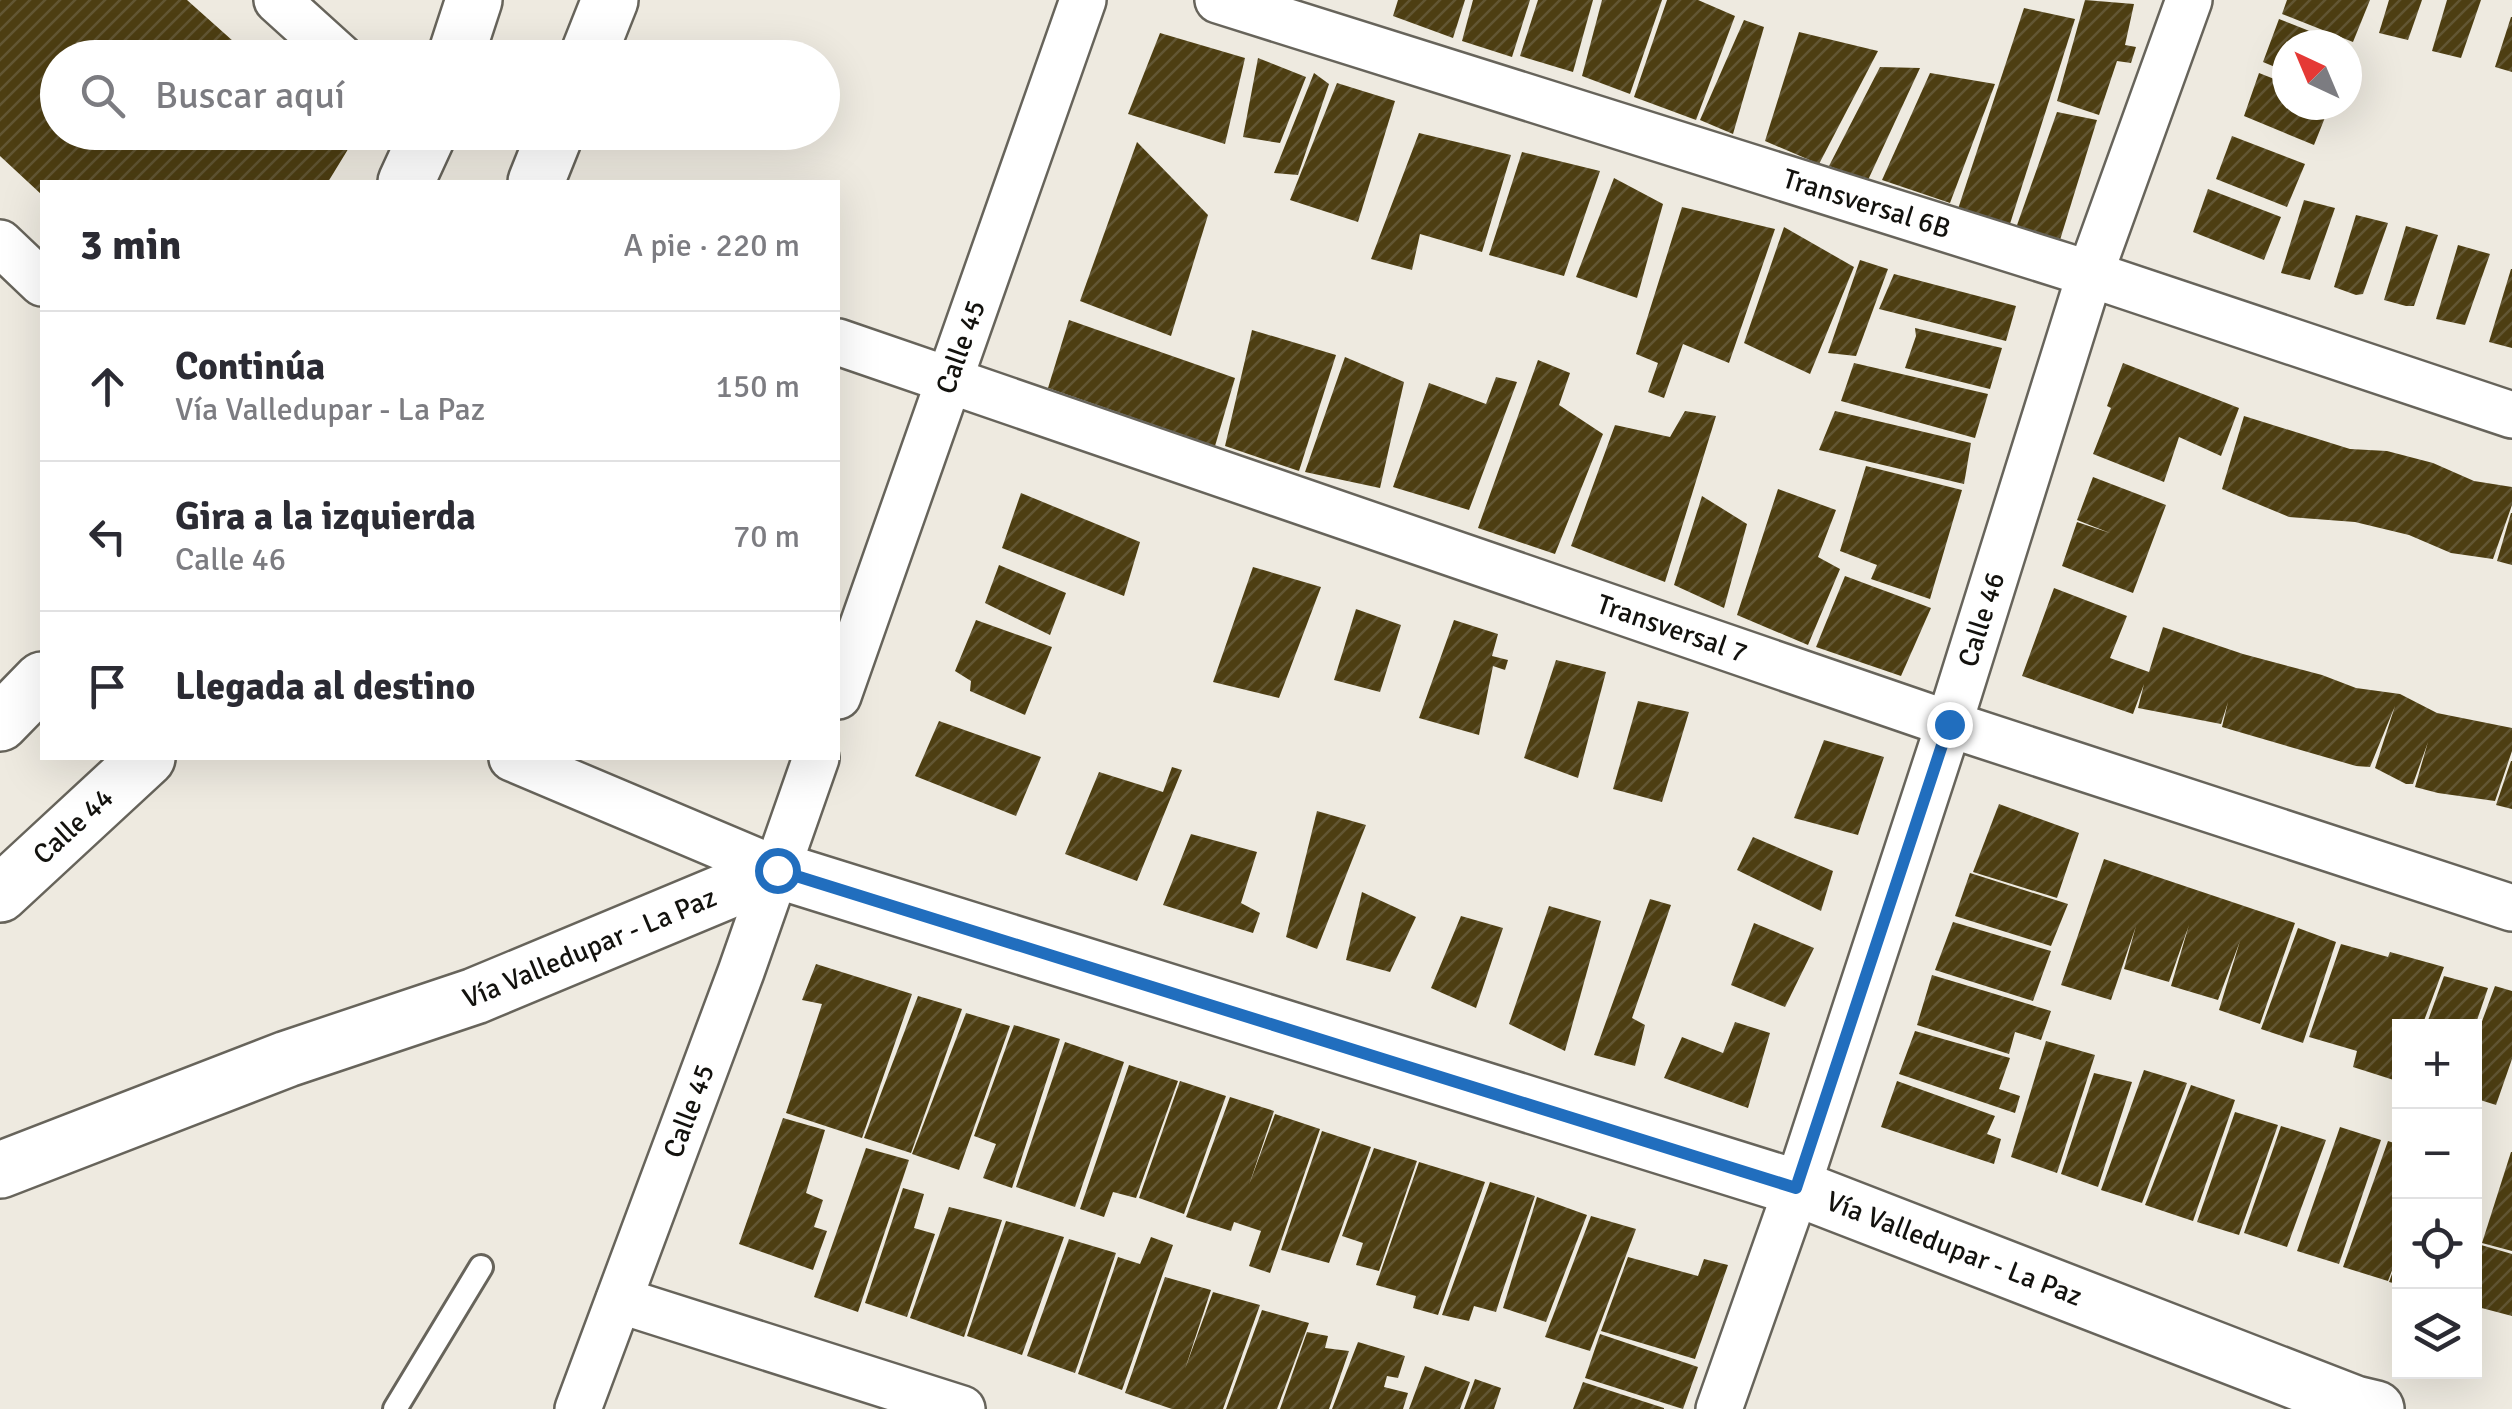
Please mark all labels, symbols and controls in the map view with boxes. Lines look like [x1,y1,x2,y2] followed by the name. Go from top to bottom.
[2272,30,2362,120] north arrow
[40,40,840,150] search box
[75,68,130,123] icon: search
[155,72,345,119] text: Buscar aquí
[1779,162,1955,246] street label: Transversal 6B
[80,220,181,271] text: 3 min
[624,226,800,265] text: A pie · 220 m
[929,295,993,398] street label: Calle 45
[175,343,325,390] text: Continúa
[80,359,135,414] icon: ahead
[716,367,800,406] text: 150 m
[175,390,485,429] text: Vía Valledupar - La Paz
[175,493,476,540] text: Gira a la izquierda
[80,509,135,564] icon: left
[733,517,800,556] text: 70 m
[175,540,286,579] text: Calle 46
[1951,568,2012,671] street label: Calle 46
[1592,587,1752,670] street label: Transversal 7
[80,659,135,714] icon: arrive
[175,663,475,710] text: Llegada al destino
[1927,702,1973,748] route end
[26,781,121,872] street label: Calle 44
[755,848,801,894] route start
[458,880,721,1016] street label: Vía Valledupar - La Paz
[2392,1019,2482,1379] map controls
[2392,1019,2482,1109] button: +
[656,1060,722,1163] street label: Calle 45
[2392,1109,2482,1199] button: −
[1821,1184,2087,1314] street label: Vía Valledupar - La Paz
[2392,1199,2482,1289] button: locate
[2392,1289,2482,1379] button: layers

